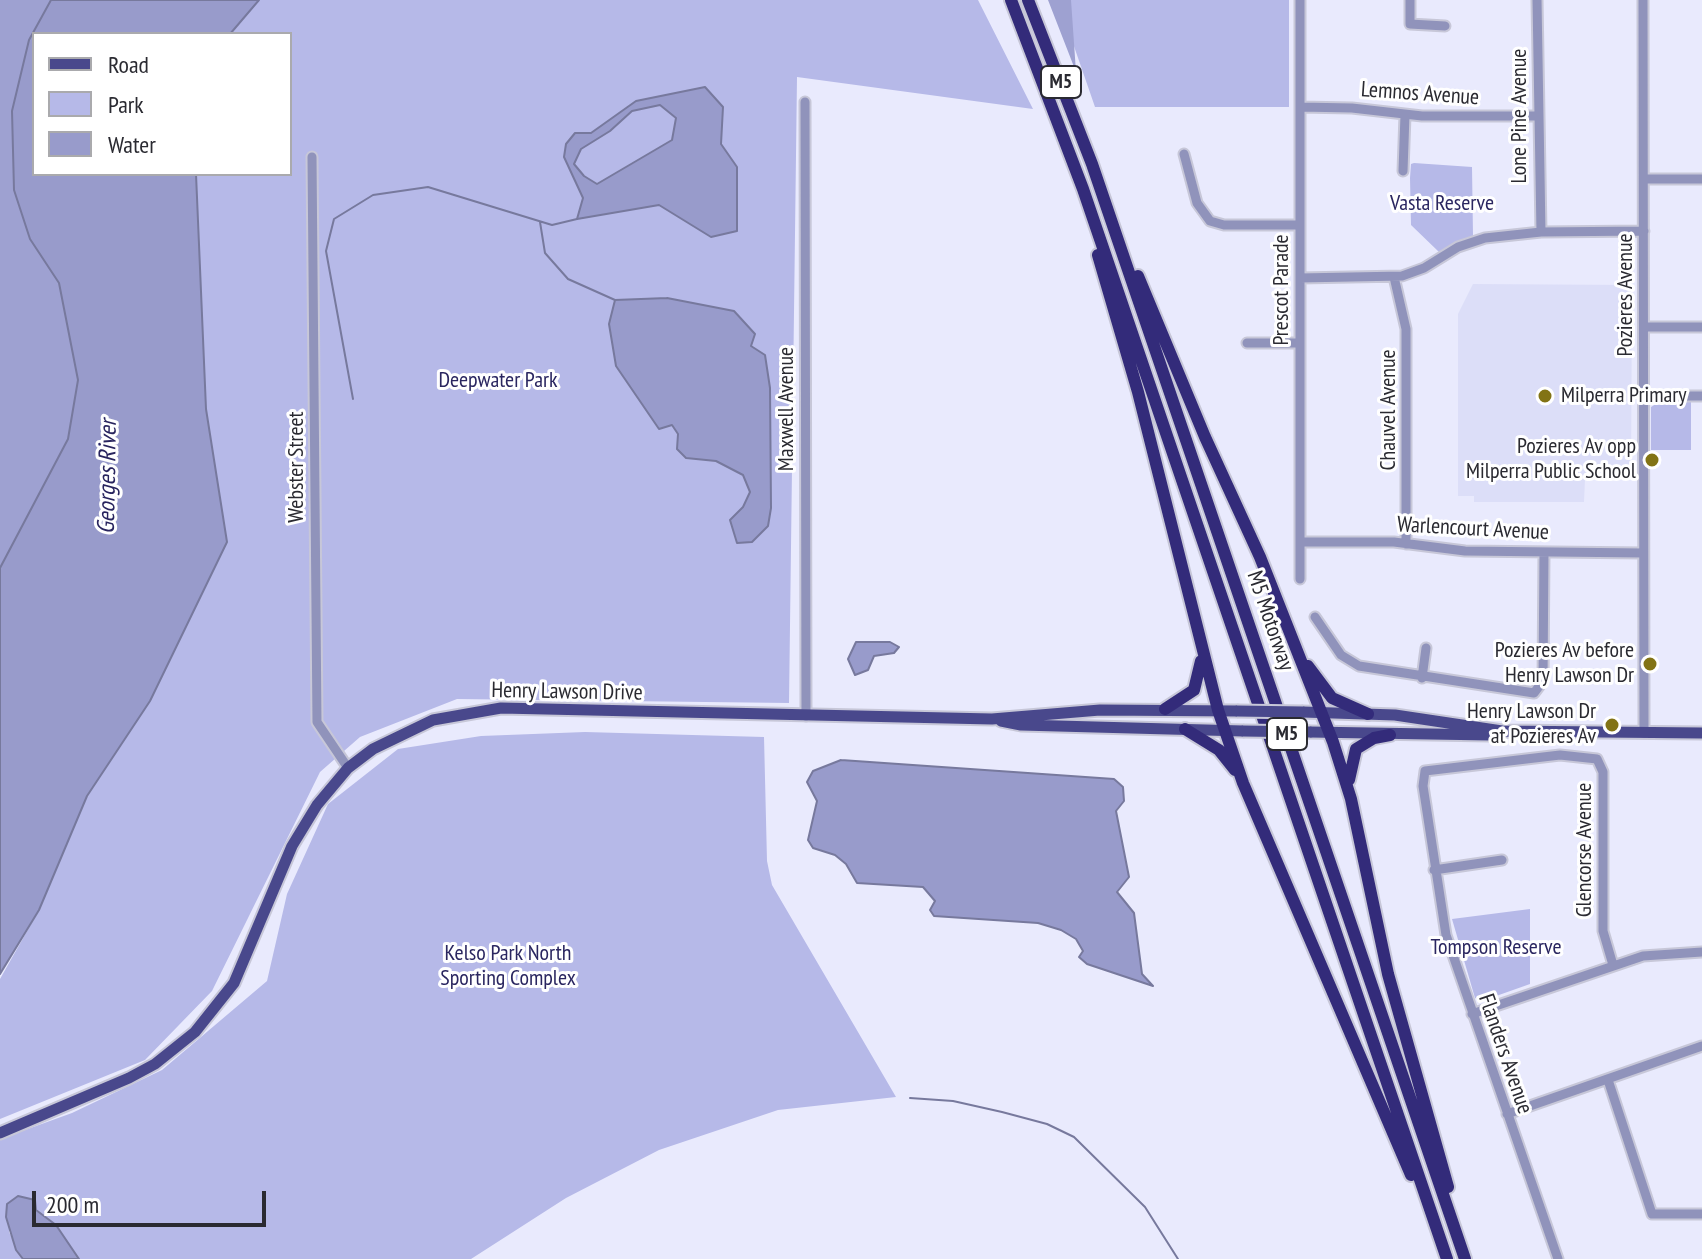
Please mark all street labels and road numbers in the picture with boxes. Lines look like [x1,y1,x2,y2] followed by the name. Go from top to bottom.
[1507,49,1533,183] street label: Lone Pine Avenue
[1041,66,1081,98] road number: M5
[1360,77,1480,111] street label: Lemnos Avenue
[1613,233,1639,357] street label: Pozieres Avenue
[1269,234,1295,346] street label: Prescot Parade
[774,347,800,471] street label: Maxwell Avenue
[1376,349,1402,471] street label: Chauvel Avenue
[284,411,310,523] street label: Webster Street
[1396,512,1550,546] street label: Warlencourt Avenue
[1241,568,1299,674] street label: M5 Motorway
[491,677,643,707] street label: Henry Lawson Drive
[1267,718,1307,750] road number: M5
[1572,783,1598,917] street label: Glencorse Avenue
[1472,991,1538,1117] street label: Flanders Avenue

